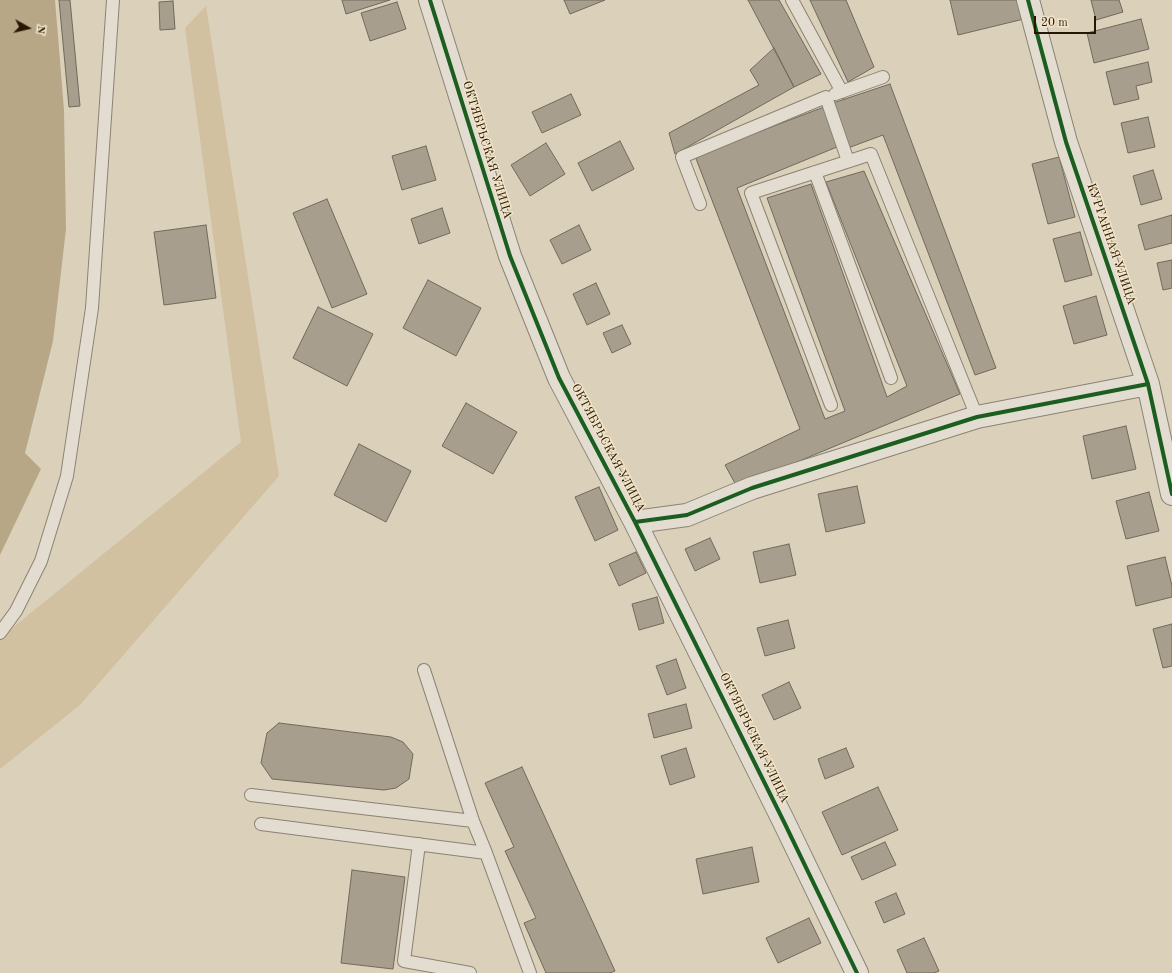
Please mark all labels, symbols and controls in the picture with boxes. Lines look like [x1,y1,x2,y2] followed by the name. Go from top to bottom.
[8,8,48,48] north arrow
[1036,8,1098,34] scale bar
[1041,17,1068,29] text: 20 m
[34,25,46,35] text: N
[459,79,515,221] street label: ОКТЯБРЬСКАЯ УЛИЦА
[1083,181,1139,307] street label: КУРГАННАЯ УЛИЦА
[568,381,648,515] street label: ОКТЯБРЬСКАЯ УЛИЦА
[716,670,792,806] street label: ОКТЯБРЬСКАЯ УЛИЦА

